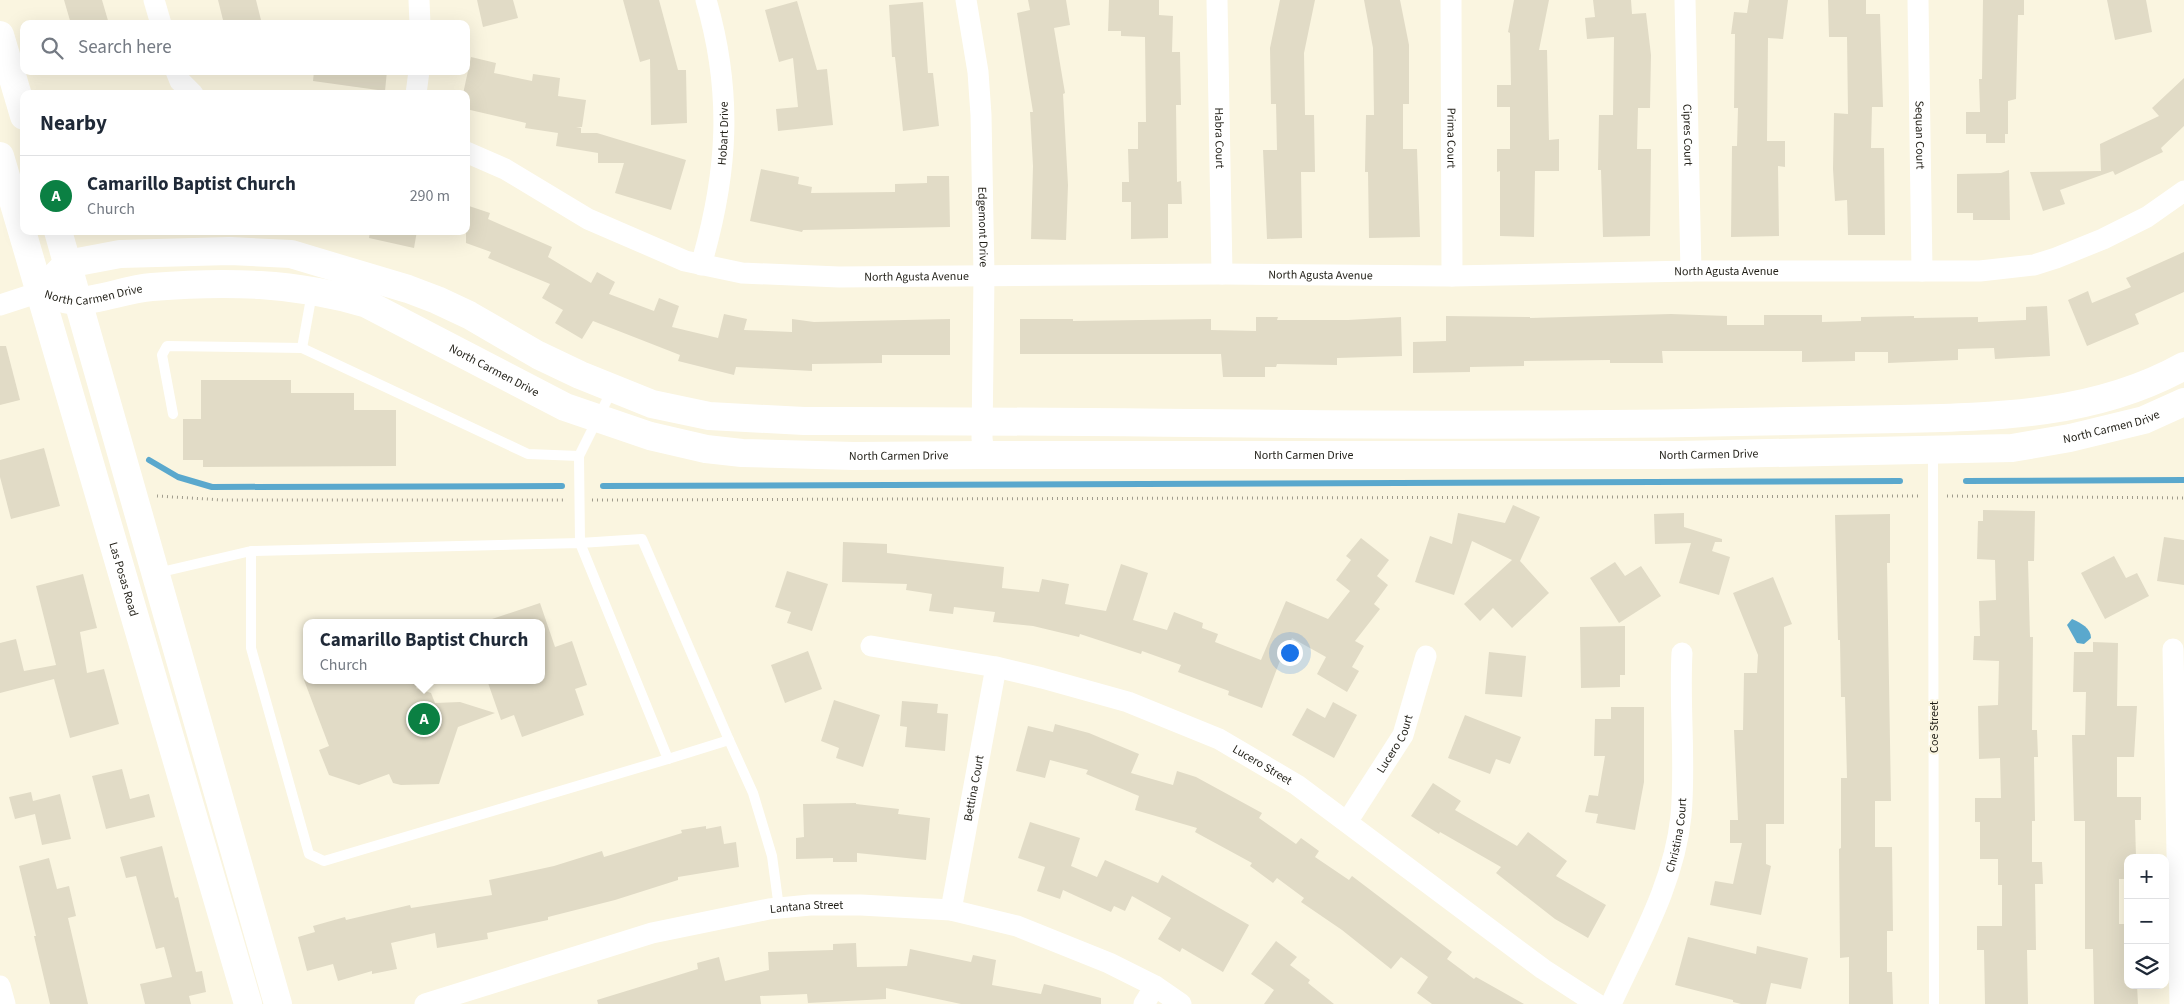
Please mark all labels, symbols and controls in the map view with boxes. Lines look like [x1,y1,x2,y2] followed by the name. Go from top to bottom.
[20,20,470,75] search box
[38,34,66,62] icon: search
[78,34,172,61] text: Search here
[1910,100,1928,169] street label: Sequan Court
[714,101,733,166] street label: Hobart Drive
[1678,104,1697,166] street label: Cipres Court
[1210,107,1228,169] street label: Habra Court
[40,108,107,138] text: Nearby
[1442,108,1460,168] street label: Prima Court
[87,171,296,198] text: Camarillo Baptist Church
[51,185,61,207] text: A
[410,185,450,207] text: 290 m
[973,187,992,267] street label: Edgemont Drive
[87,198,135,220] text: Church
[1674,263,1779,280] street label: North Agusta Avenue
[1268,266,1373,284] street label: North Agusta Avenue
[864,268,969,286] street label: North Agusta Avenue
[42,280,144,310] street label: North Carmen Drive
[446,340,542,401] street label: North Carmen Drive
[2062,406,2163,448] street label: North Carmen Drive
[1659,445,1759,464] street label: North Carmen Drive
[849,447,948,465] street label: North Carmen Drive
[1254,447,1353,464] street label: North Carmen Drive
[104,540,142,619] street label: Las Posas Road
[303,619,545,684] popup
[320,627,528,654] text: Camarillo Baptist Church
[1277,640,1303,666] your location
[320,654,368,676] text: Church
[408,700,440,738] pin: A
[1926,701,1943,753] street label: Coe Street
[1373,713,1417,777] street label: Lucero Court
[1229,741,1295,789] street label: Lucero Street
[960,754,989,823] street label: Bettina Court
[1661,798,1691,875] street label: Christina Court
[2124,854,2169,989] map controls
[2124,854,2169,899] button: +
[769,897,843,918] street label: Lantana Street
[2124,899,2169,944] button: −
[2124,944,2169,989] button: layers

